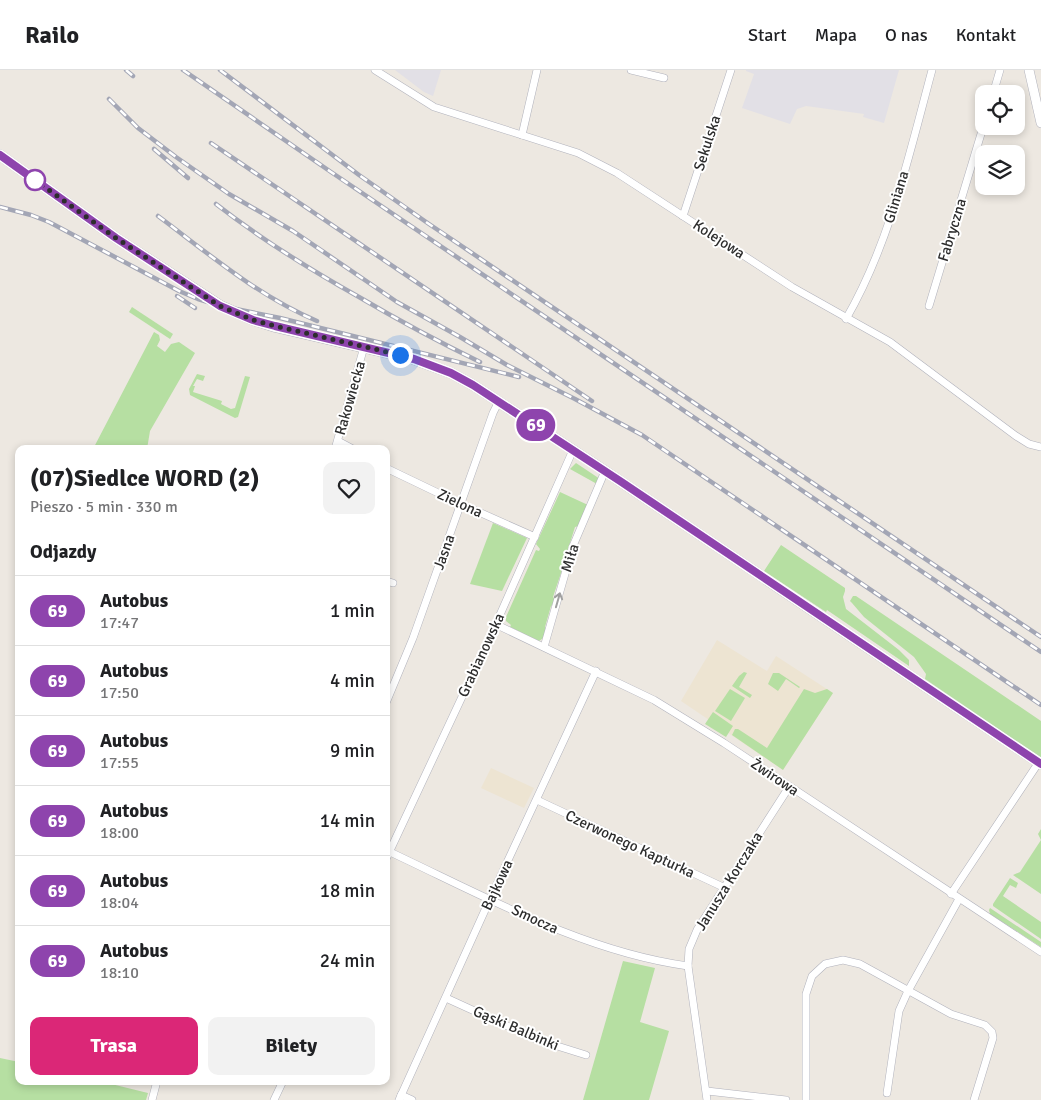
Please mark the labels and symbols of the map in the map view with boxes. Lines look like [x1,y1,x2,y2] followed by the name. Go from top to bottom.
[690,113,724,173] street label: Sekulska
[24,169,46,191] unlabelled marker
[880,169,912,225] street label: Gliniana
[934,196,970,264] street label: Fabryczna
[690,216,748,262] street label: Kolejowa
[388,343,413,368] your location
[331,359,369,437] street label: Rakowiecka
[514,409,558,441] line badge: 69
[435,485,485,521] street label: Zielona
[429,532,459,572] street label: Jasna
[557,542,583,574] street label: Miła
[553,593,563,609] one-way arrow
[454,610,508,700] street label: Grabianowska
[747,754,803,800] street label: Żwirowa
[562,806,698,882] street label: Czerwonego Kapturka
[692,828,766,934] street label: Janusza Korczaka
[477,857,517,913] street label: Bajkowa
[509,900,561,938] street label: Smocza
[470,1002,562,1054] street label: Gąski Balbinki

